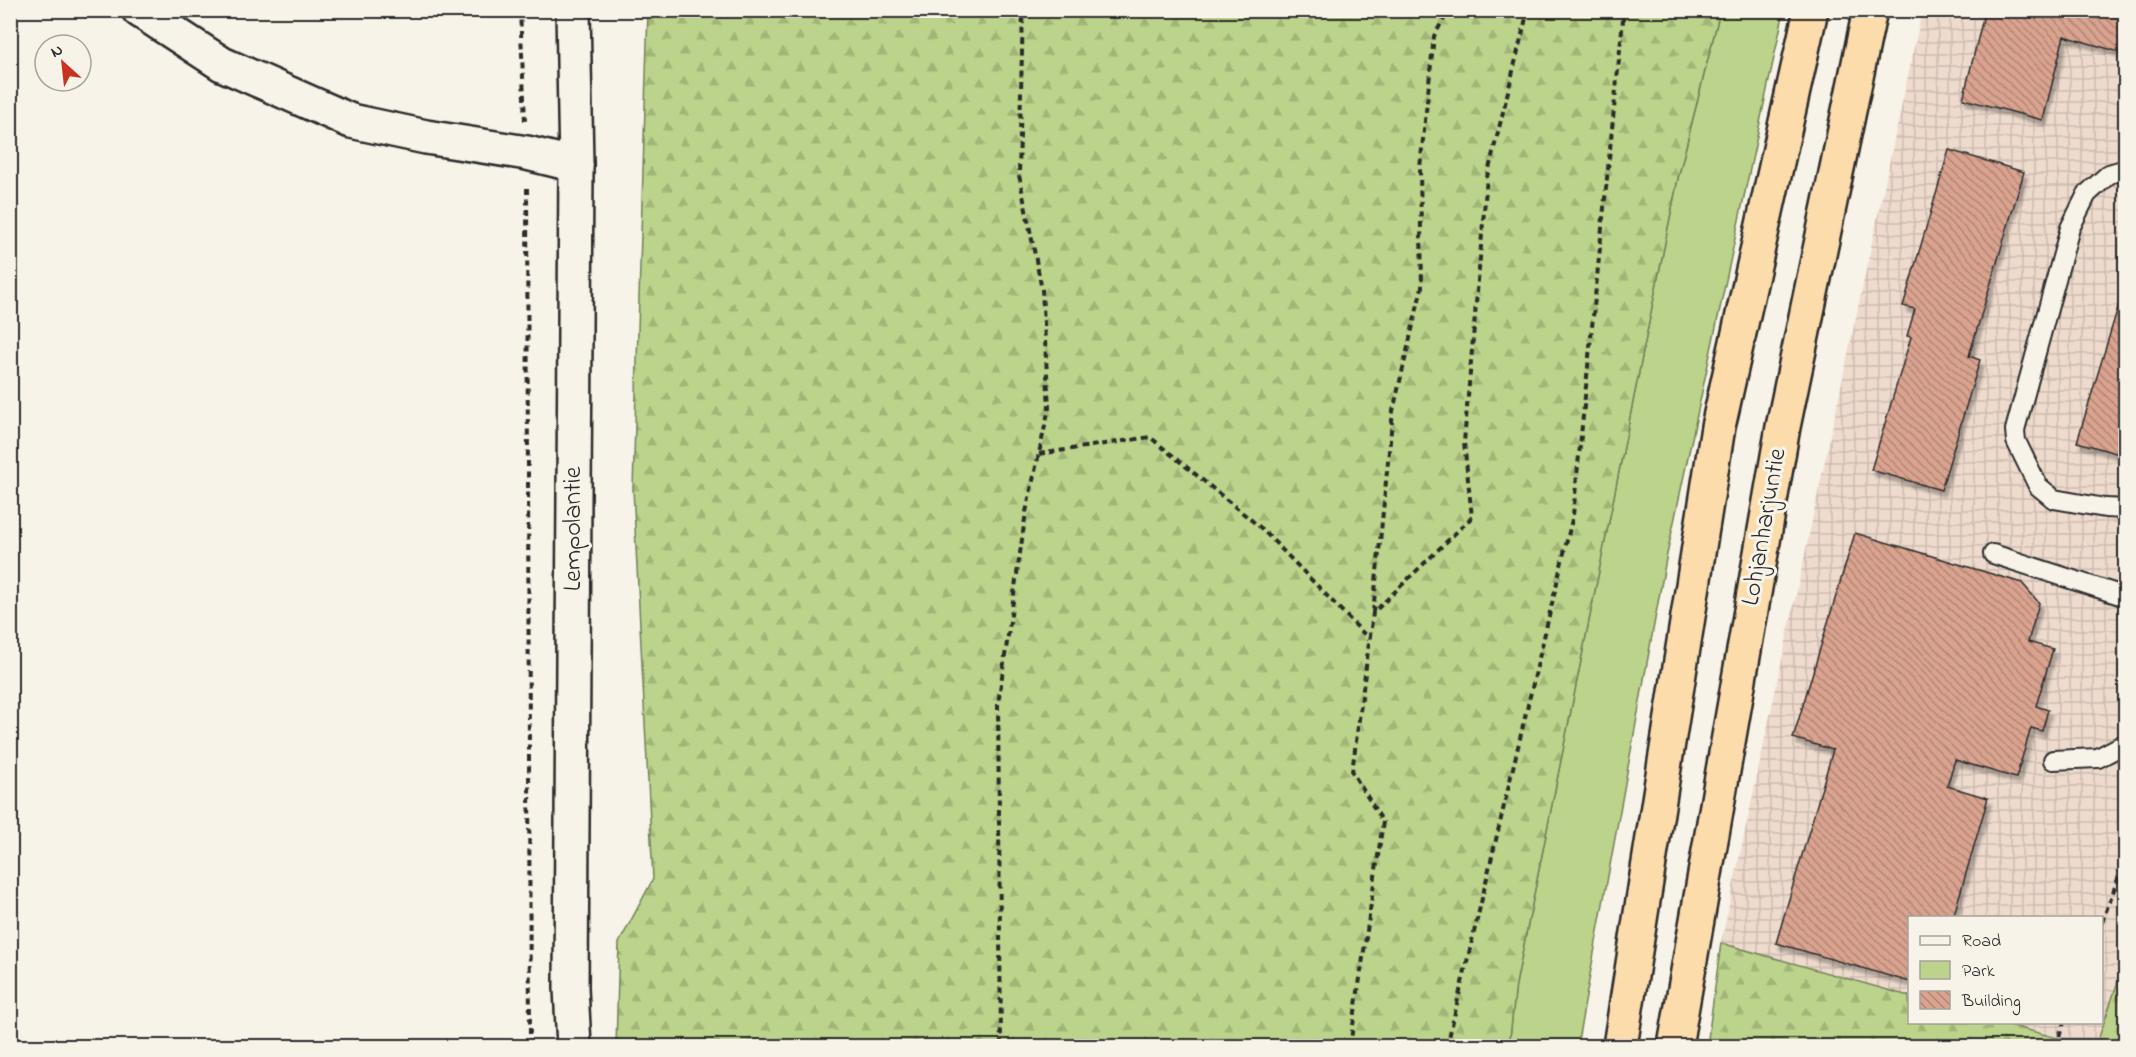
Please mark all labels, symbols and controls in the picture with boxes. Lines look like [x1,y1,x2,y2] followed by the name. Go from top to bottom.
[33,33,93,93] north arrow
[47,38,68,65] text: N
[1732,445,1798,609] street label: Lohjanharjuntie
[555,466,593,591] street label: Lempolantie
[1908,916,2103,1024] legend
[1962,929,2001,955] text: Road
[1962,959,1995,985] text: Park
[1961,989,2021,1016] text: Building

